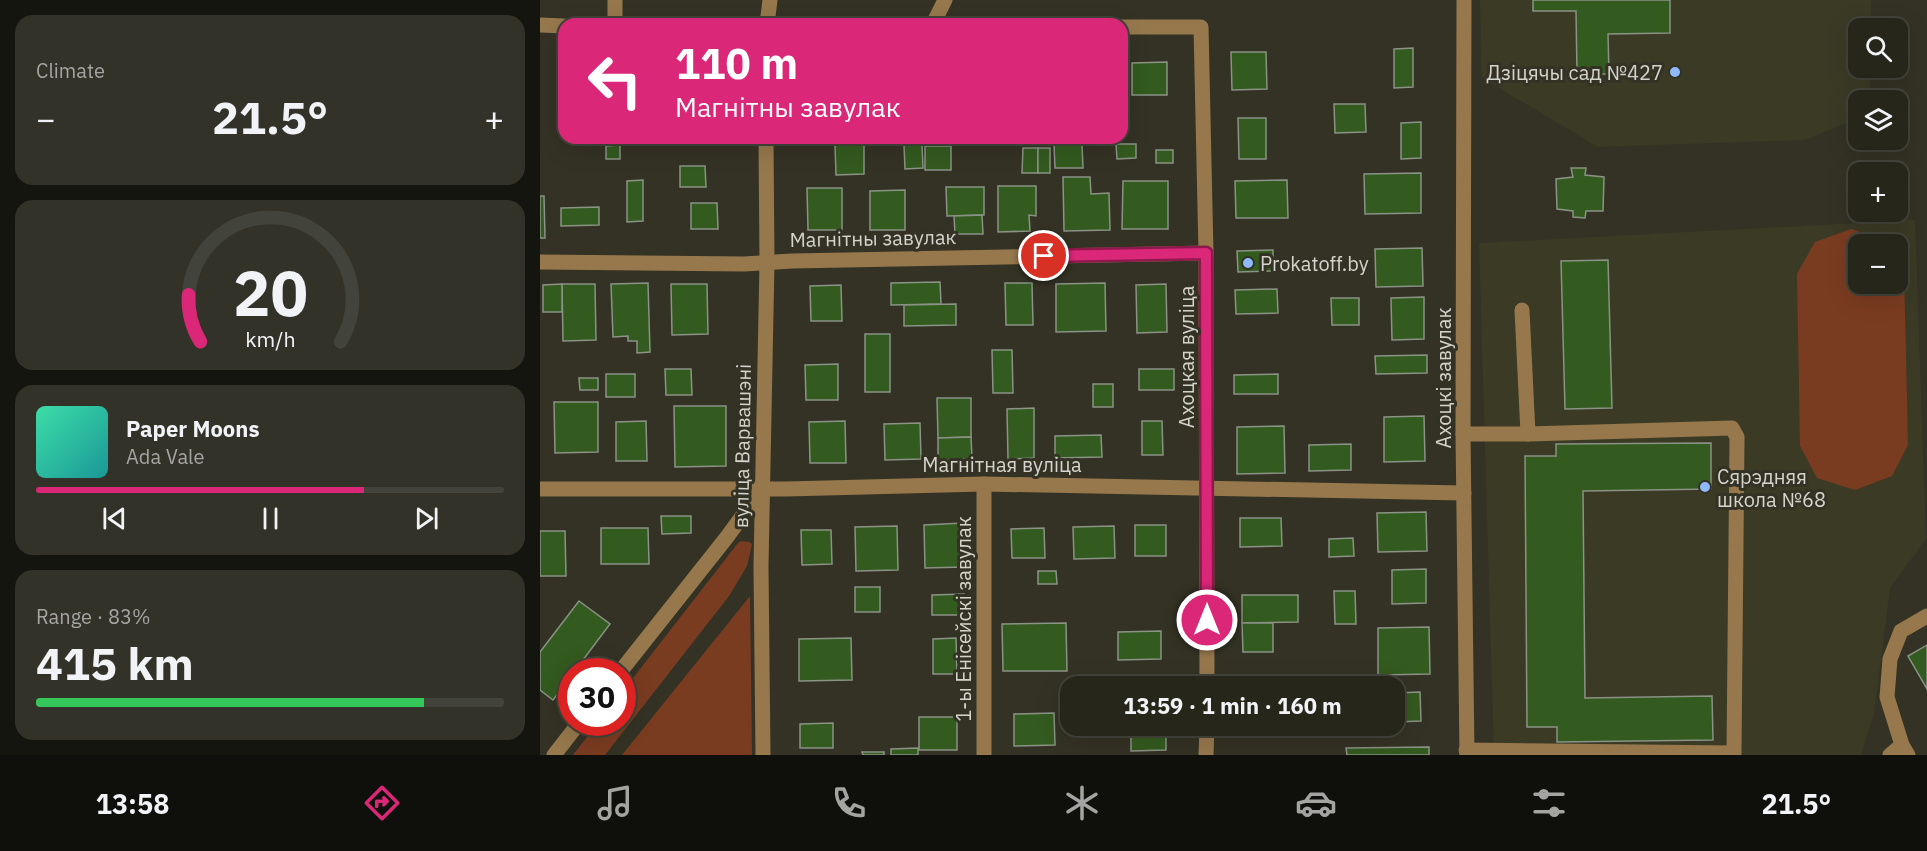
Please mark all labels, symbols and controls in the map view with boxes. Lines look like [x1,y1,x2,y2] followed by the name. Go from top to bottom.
[1848,18,1908,294] map controls
[1848,18,1908,78] button: search
[675,36,798,91] text: 110 m
[576,42,654,120] icon: left
[36,57,105,84] text: Climate
[1486,59,1663,86] place label: Дзіцячы сад №427
[1668,65,1682,79] marker: Дзіцячы сад №427
[212,88,328,146] text: 21.5°
[675,89,900,124] text: Магнітны завулак
[1848,90,1908,150] button: layers
[36,97,56,140] text: −
[484,97,504,140] text: +
[1848,162,1908,222] button: +
[789,223,957,253] street label: Магнітны завулак
[1018,230,1069,281] pin
[1848,234,1908,294] button: −
[1027,239,1060,272] icon: arrive
[1260,250,1369,277] place label: Prokatoff.by
[233,252,307,333] text: 20
[1241,256,1255,270] marker: Prokatoff.by
[1173,285,1200,428] street label: Ахоцкая вуліца
[1430,307,1457,449] street label: Ахоцкі завулак
[245,325,295,353] text: km/h
[727,364,757,528] street label: вуліца Варвашэні
[126,414,259,443] text: Paper Moons
[126,443,205,470] text: Ada Vale
[922,451,1082,478] street label: Магнітная вуліца
[1717,463,1826,513] place label: Сярэдняя школа №68
[1698,480,1712,494] marker: Сярэдняя школа №68
[98,502,131,535] icon: previous
[254,502,287,535] icon: pause
[410,502,443,535] icon: next
[950,516,977,722] street label: 1-ы Енісейскі завулак
[1175,588,1239,652] position arrow
[36,603,151,630] text: Range · 83%
[36,634,194,692] text: 415 km
[558,658,636,736] speed limit sign: 30
[1123,691,1342,720] text: 13:59 · 1 min · 160 m
[361,782,403,824] icon: directions
[594,782,636,824] icon: music
[828,782,870,824] icon: phone
[1061,782,1103,824] icon: climate
[1295,782,1337,824] icon: car
[1528,782,1570,824] icon: filters
[96,786,169,821] text: 13:58
[1762,786,1831,821] text: 21.5°

